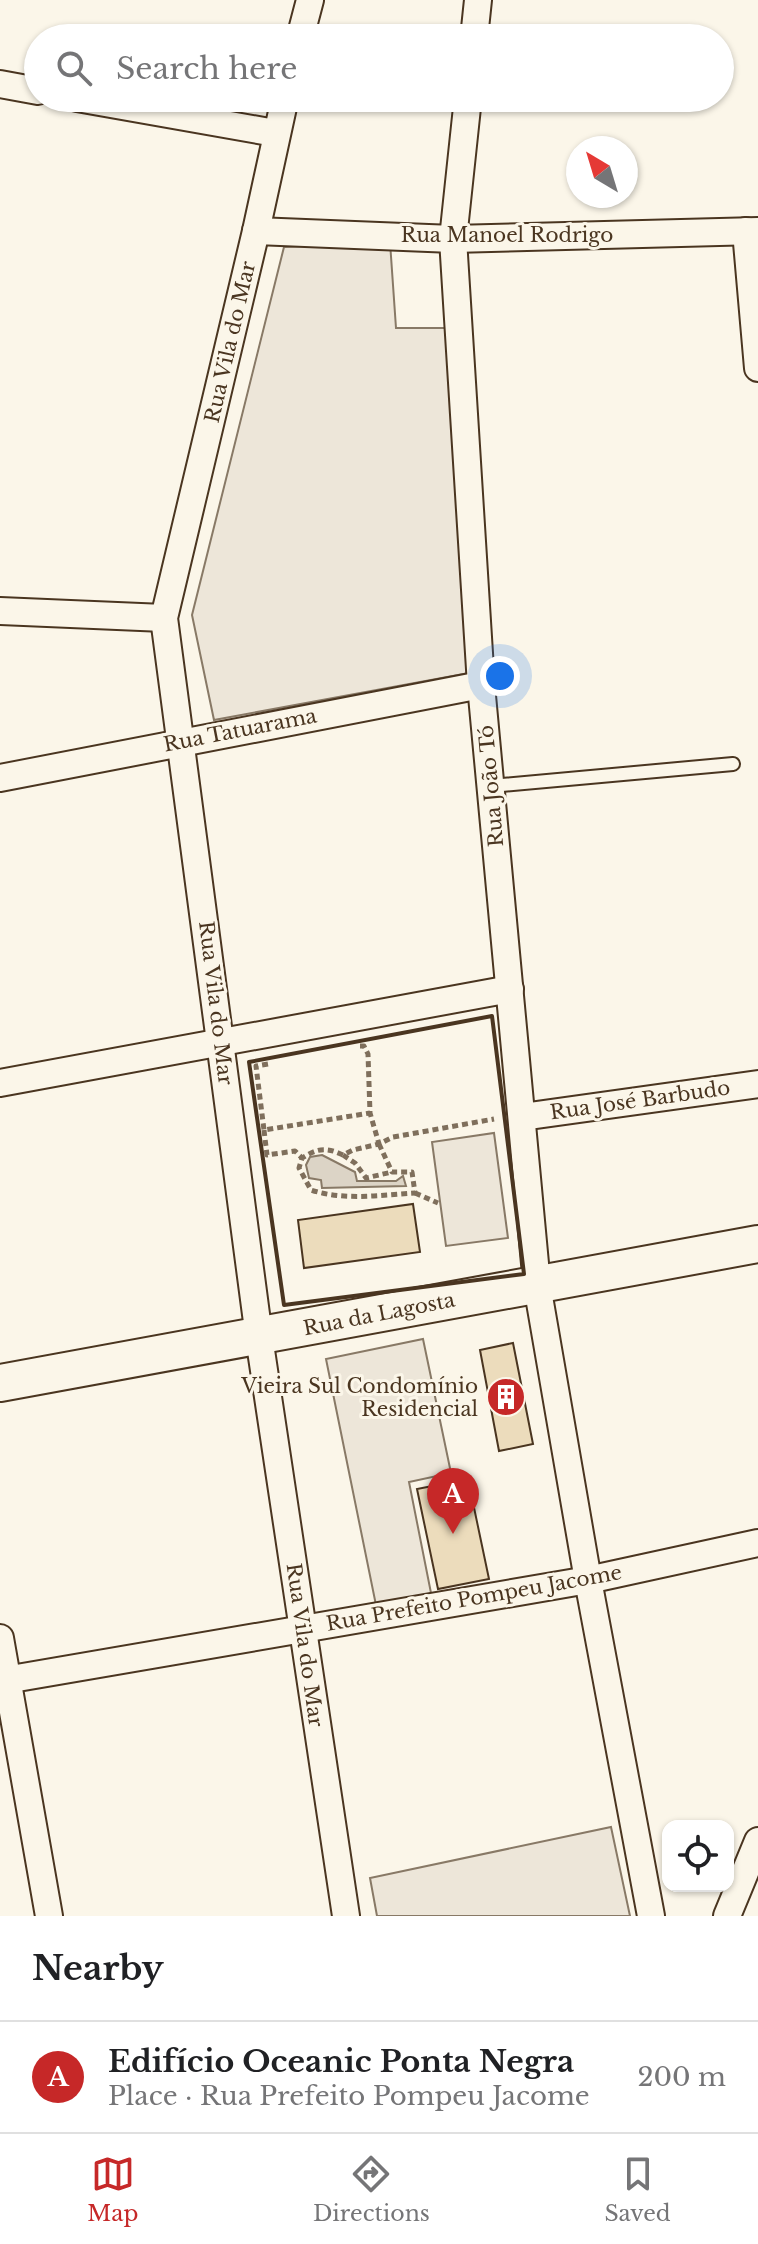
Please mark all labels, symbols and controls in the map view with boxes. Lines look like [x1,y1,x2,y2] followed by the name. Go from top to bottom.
[24,24,734,112] search box
[52,46,96,90] icon: search
[116,50,297,87] text: Search here
[566,136,638,208] north arrow
[401,223,613,247] street label: Rua Manoel Rodrigo
[200,258,260,425] street label: Rua Vila do Mar
[480,656,520,696] your location
[161,703,319,757] street label: Rua Tatuarama
[474,724,508,848] street label: Rua João Tó
[194,920,238,1087] street label: Rua Vila do Mar
[548,1075,732,1125] street label: Rua José Barbudo
[301,1287,458,1340] street label: Rua da Lagosta
[240,1374,478,1421] place label: Vieira Sul Condomínio Residencial
[485,1376,527,1418] building icon: Vieira Sul Condomínio Residencial
[427,1468,479,1534] pin: A
[324,1560,624,1636] street label: Rua Prefeito Pompeu Jacome
[282,1562,328,1729] street label: Rua Vila do Mar
[662,1820,734,1892] map controls
[662,1820,734,1892] button: locate
[32,1947,164,1989] text: Nearby
[108,2043,574,2080] text: Edifício Oceanic Ponta Negra
[47,2061,69,2093] text: A
[637,2061,726,2093] text: 200 m
[108,2080,590,2112] text: Place · Rua Prefeito Pompeu Jacome
[87,2152,138,2227] tab: Map
[313,2152,430,2227] tab: Directions
[604,2152,671,2227] tab: Saved

